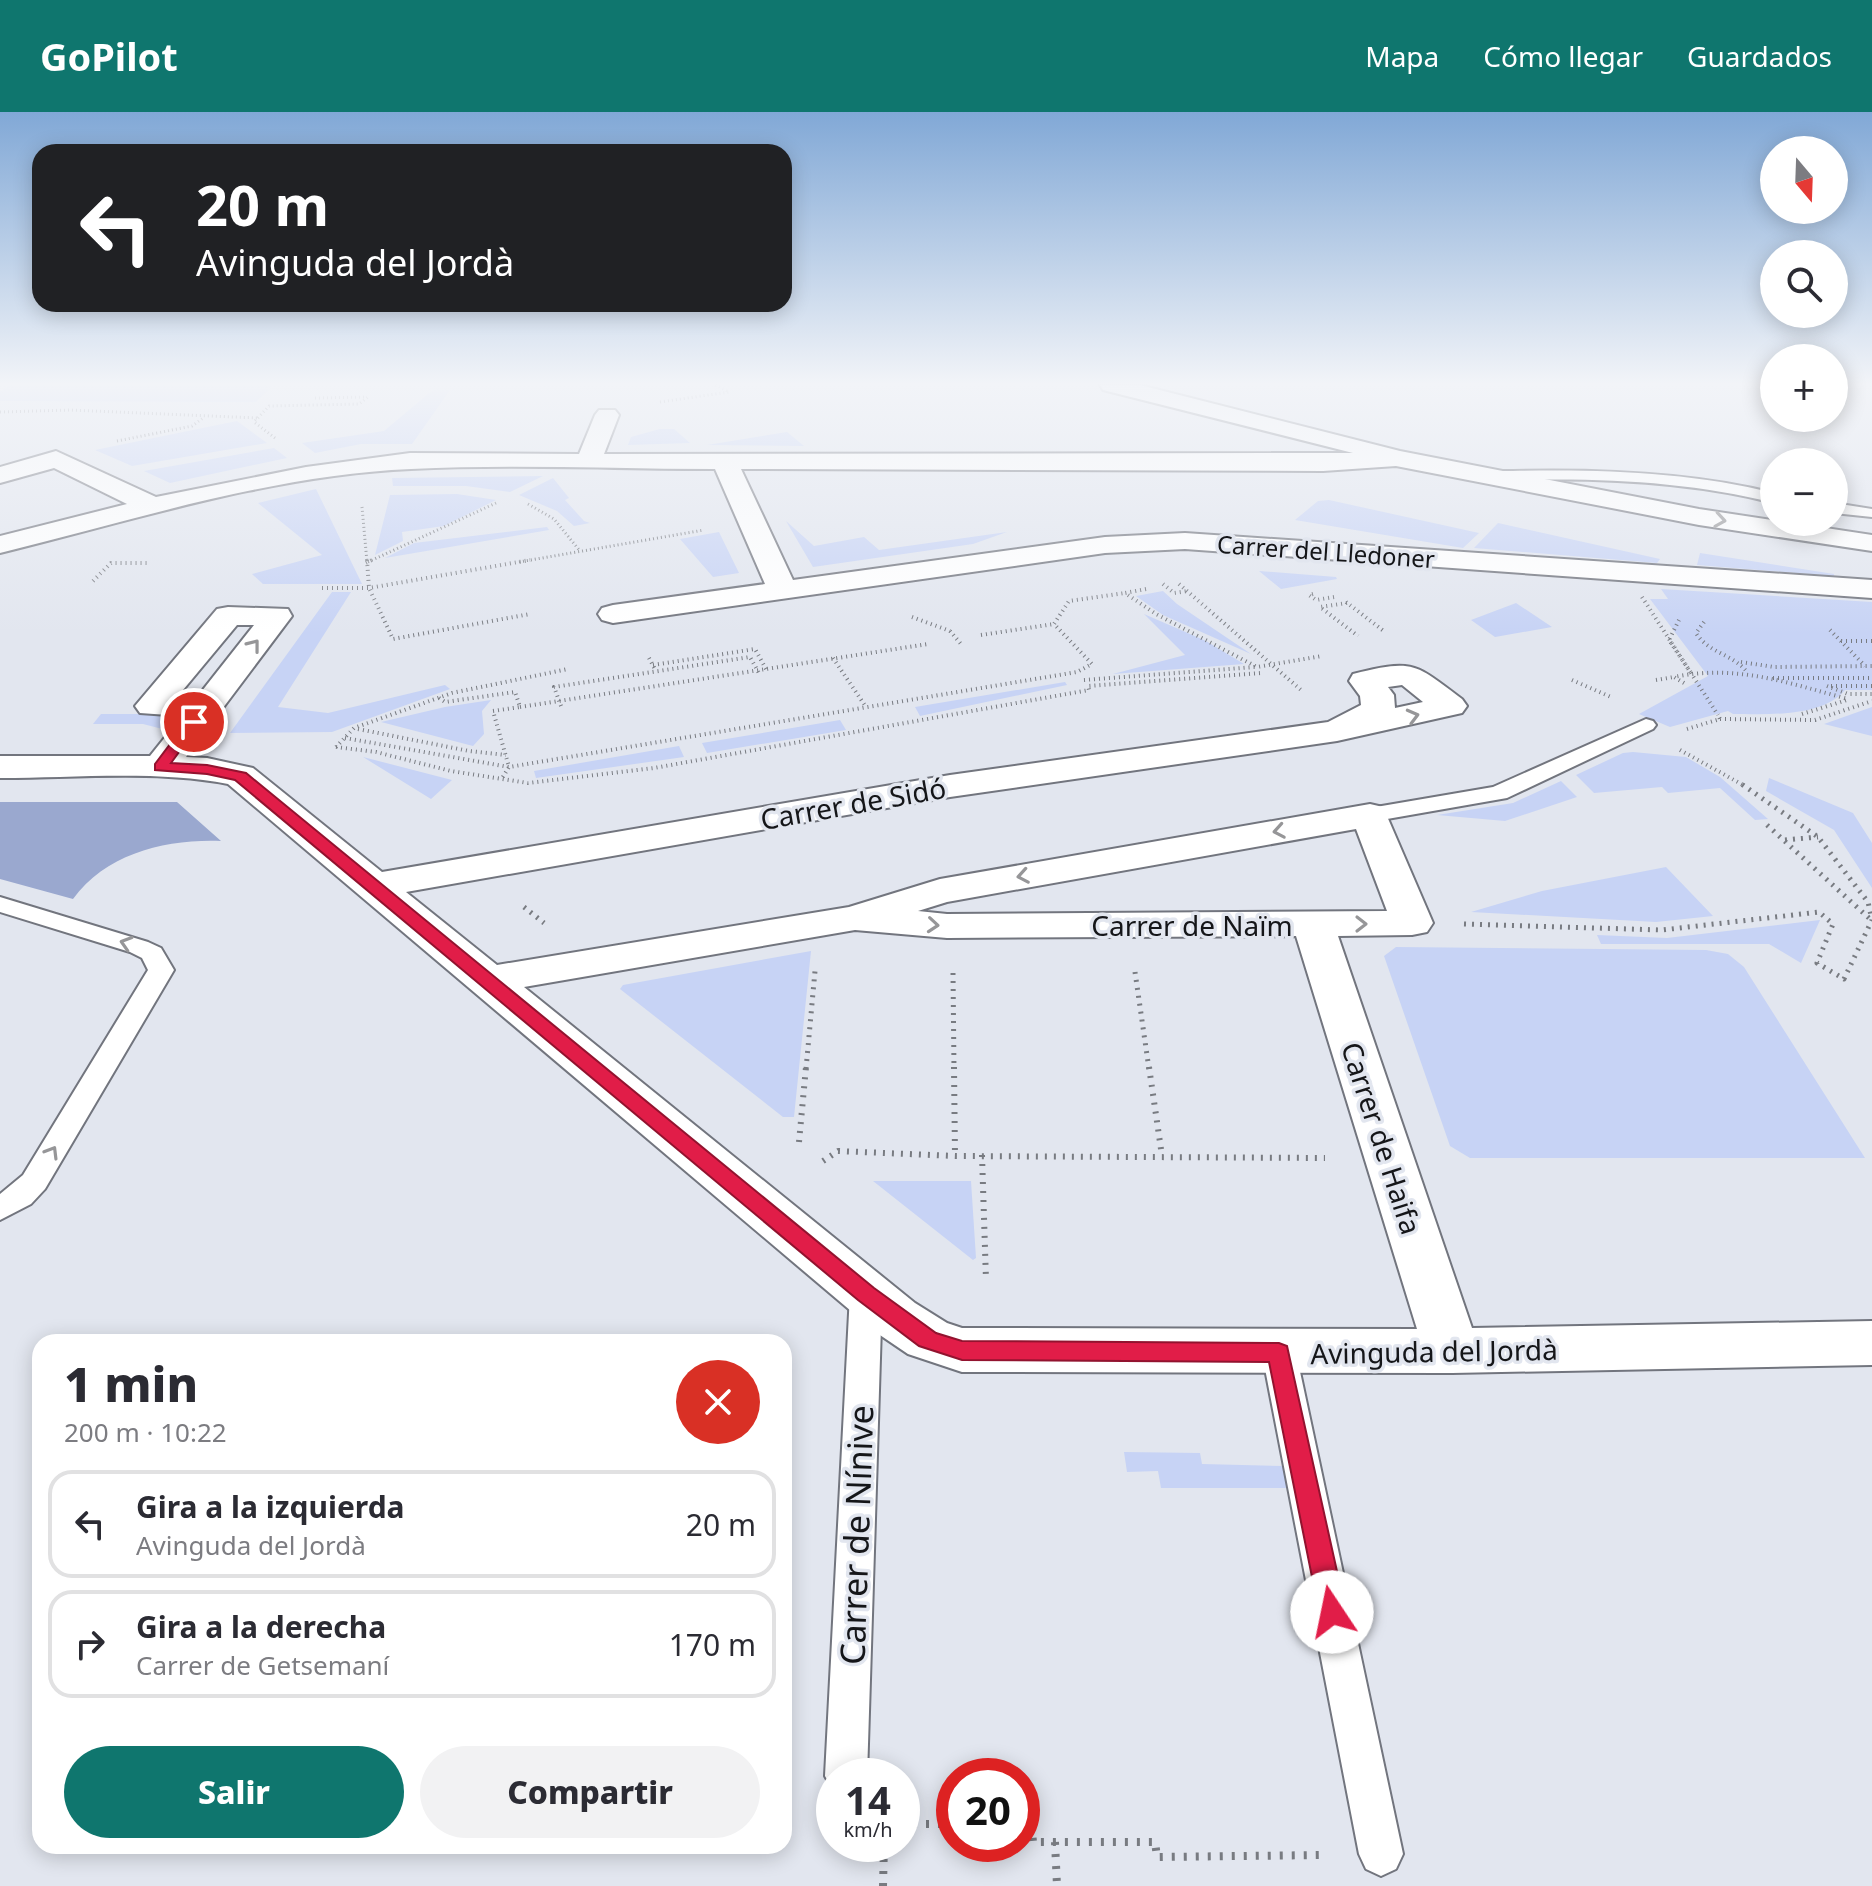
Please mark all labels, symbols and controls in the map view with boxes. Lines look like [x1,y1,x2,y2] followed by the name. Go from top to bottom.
[40,30,178,82] text: GoPilot
[1365,37,1439,75] text: Mapa
[1483,37,1643,75] text: Cómo llegar
[1687,37,1832,75] text: Guardados
[1760,136,1848,224] north arrow
[1760,136,1848,536] map controls
[196,166,329,242] text: 20 m
[64,176,168,280] icon: left
[196,238,514,287] text: Avinguda del Jordà
[1760,240,1848,328] button: search
[1760,344,1848,432] button: +
[1760,448,1848,536] button: −
[1713,511,1727,528] one-way arrow
[1216,527,1436,575] street label: Carrer del Lledoner
[245,639,259,654] one-way arrow
[160,688,228,756] pin
[172,700,216,744] icon: arrive
[1406,709,1419,725] one-way arrow
[757,768,949,838] street label: Carrer de Sidó
[1272,822,1285,839] one-way arrow
[1016,867,1029,884] one-way arrow
[1091,906,1293,944] street label: Carrer de Naïm
[1355,915,1368,933] one-way arrow
[927,916,940,933] one-way arrow
[120,936,133,952] one-way arrow
[1333,1037,1431,1239] street label: Carrer de Haifa
[42,1146,57,1161] one-way arrow
[1310,1330,1558,1372] street label: Avinguda del Jordà
[64,1351,198,1416] text: 1 min
[676,1360,760,1444] button: close
[828,1404,884,1666] street label: Carrer de Nínive
[64,1414,227,1450] text: 200 m · 10:22
[136,1486,405,1527] text: Gira a la izquierda
[68,1502,112,1546] icon: left
[686,1504,756,1545] text: 20 m
[136,1527,366,1563] text: Avinguda del Jordà
[1290,1570,1374,1654] position arrow
[136,1606,386,1647] text: Gira a la derecha
[68,1622,112,1666] icon: right
[669,1624,756,1665] text: 170 m
[136,1647,389,1683] text: Carrer de Getsemaní
[64,1746,404,1838] button: Salir
[420,1746,760,1838] button: Compartir
[936,1758,1040,1862] speed limit sign: 20
[845,1772,891,1827] text: 14
[843,1816,893,1843] text: km/h

